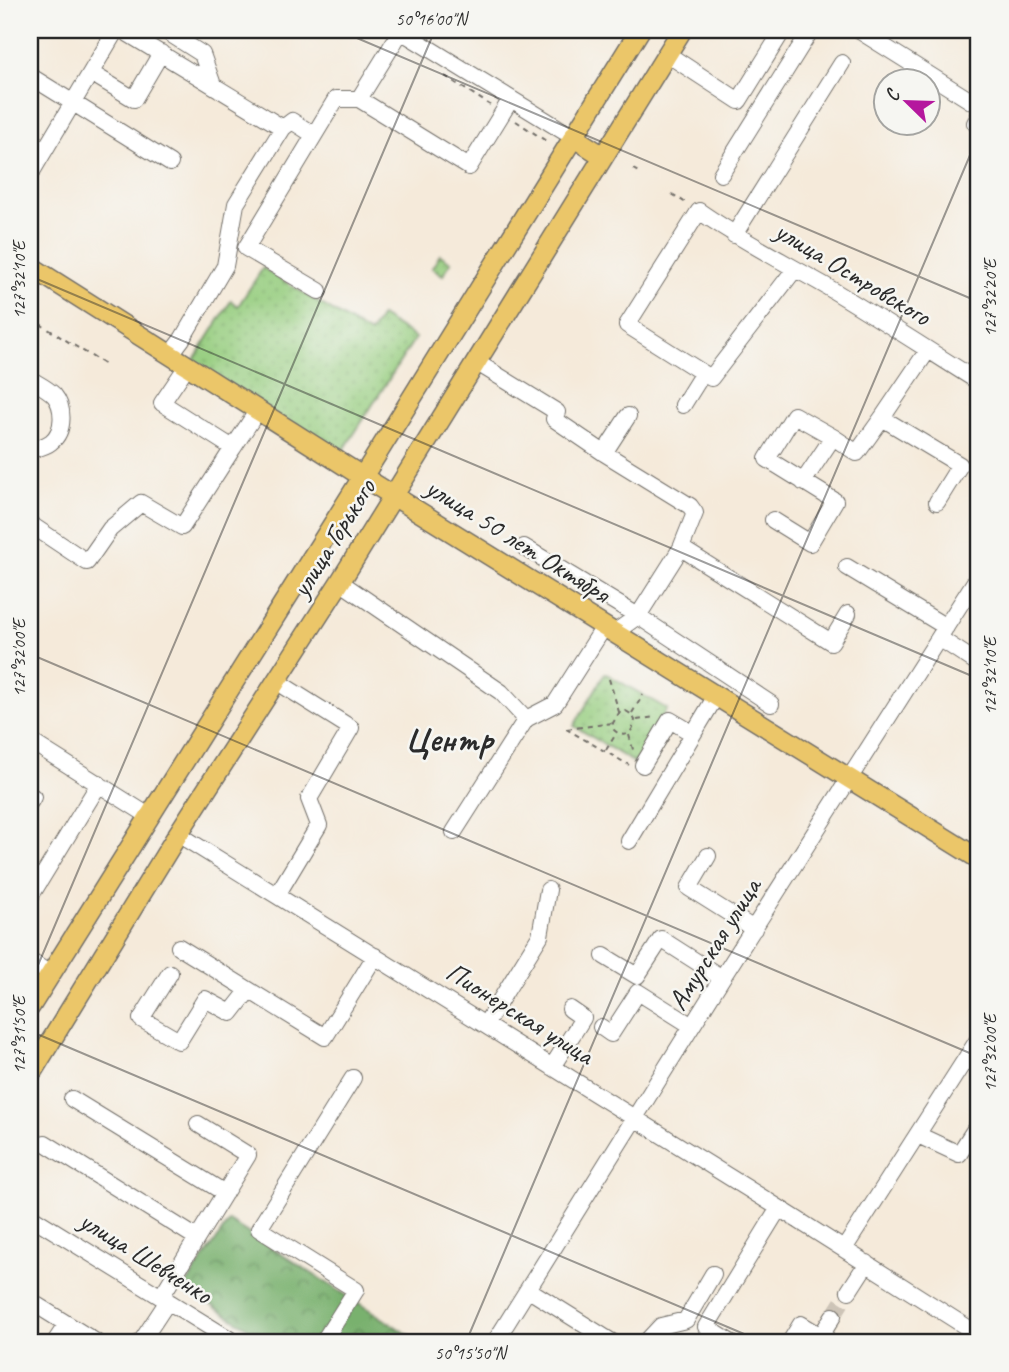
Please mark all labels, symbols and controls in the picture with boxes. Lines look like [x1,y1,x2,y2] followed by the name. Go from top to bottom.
[396,8,470,30] text: 50°16'00"N
[872,66,942,136] north arrow
[879,84,906,105] text: С
[767,212,939,334] street label: улица Островского
[8,239,30,319] text: 127°32'10"E
[979,257,1001,337] text: 127°32'20"E
[418,468,618,612] street label: улица 50 лет Октября
[282,471,384,605] street label: улица Горького
[8,617,30,697] text: 127°32'00"E
[979,635,1001,715] text: 127°32'10"E
[405,717,495,762] district label: Центр
[660,869,770,1016] street label: Амурская улица
[440,954,602,1073] street label: Пионерская улица
[8,994,30,1074] text: 127°31'50"E
[979,1012,1001,1092] text: 127°32'00"E
[72,1201,221,1313] street label: улица Шевченко
[435,1342,509,1364] text: 50°15'50"N

